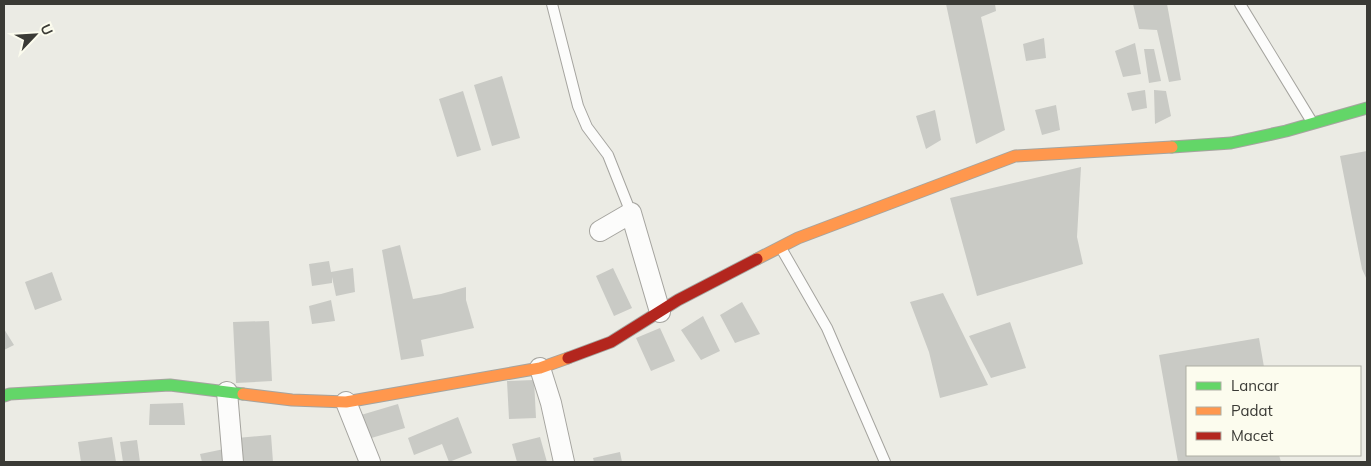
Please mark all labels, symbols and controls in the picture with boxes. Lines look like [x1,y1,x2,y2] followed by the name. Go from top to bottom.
[10,10,60,60] north arrow
[36,21,57,38] text: U
[1186,366,1361,456] legend
[1231,376,1279,395] text: Lancar
[1231,401,1273,420] text: Padat
[1231,426,1274,445] text: Macet

